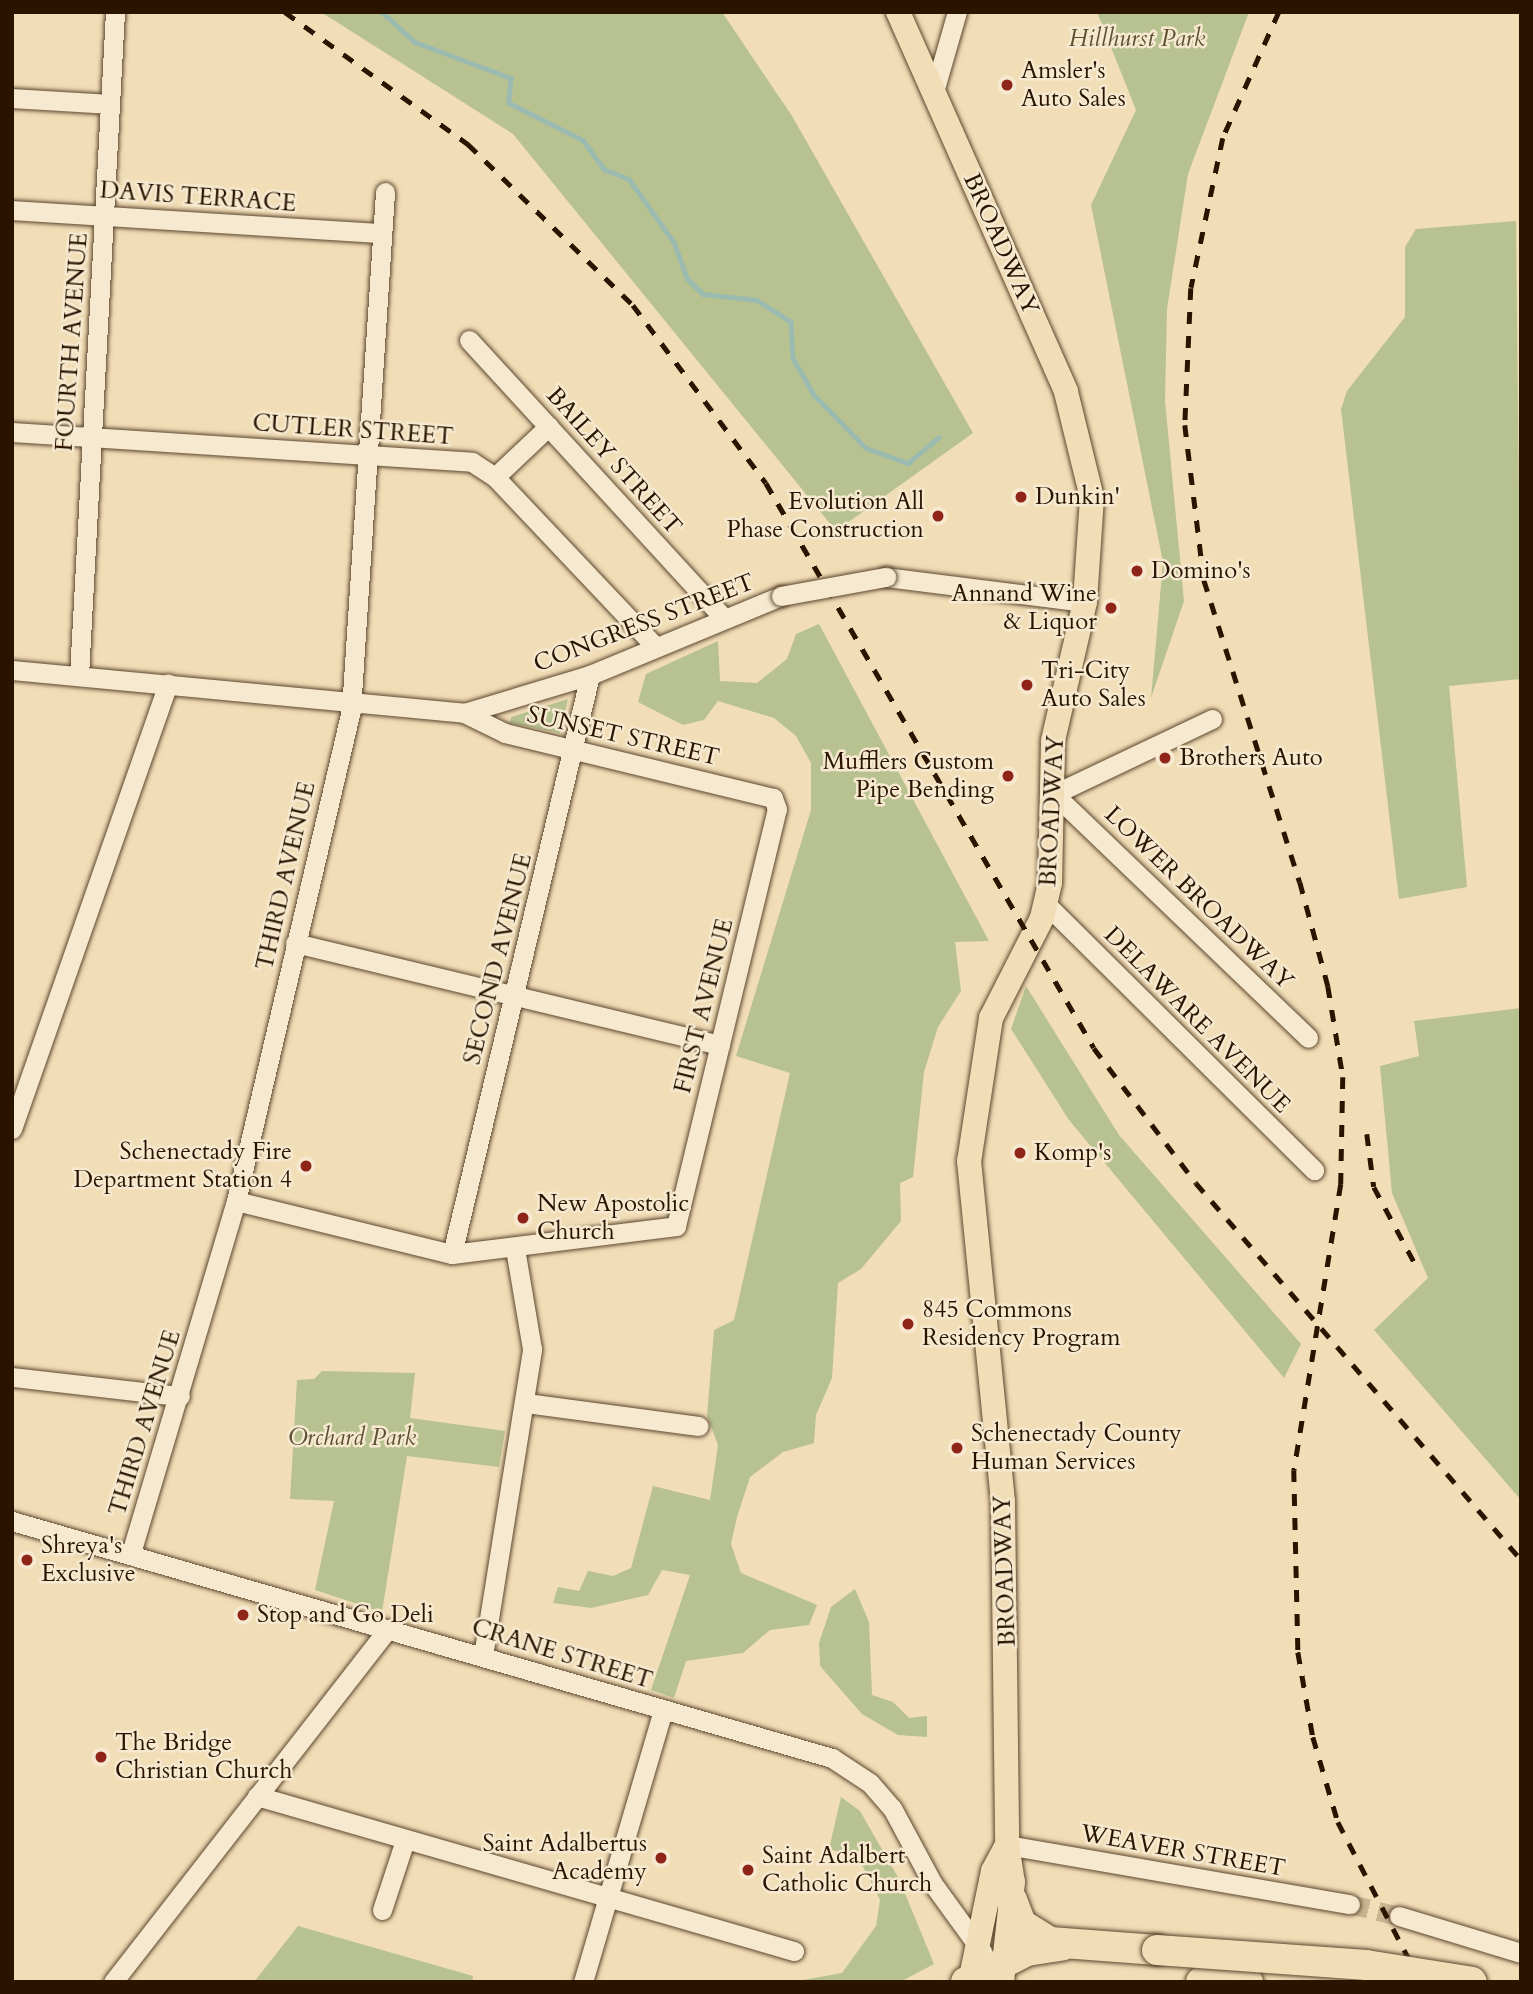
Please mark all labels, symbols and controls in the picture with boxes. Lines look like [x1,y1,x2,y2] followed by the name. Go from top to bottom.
[1069,25,1205,53] park label: Hillhurst Park
[1021,57,1126,113] place label: Amsler's Auto Sales
[999,77,1015,93] marker: Amsler's Auto Sales
[957,169,1045,319] street label: BROADWAY
[99,176,297,218] street label: DAVIS TERRACE
[50,232,94,452] street label: FOURTH AVENUE
[540,381,688,541] street label: BAILEY STREET
[252,409,454,451] street label: CUTLER STREET
[1035,483,1120,511] place label: Dunkin'
[727,488,924,544] place label: Evolution All Phase Construction
[1013,489,1029,505] marker: Dunkin'
[930,508,946,524] marker: Evolution All Phase Construction
[1151,557,1251,585] place label: Domino's
[1129,563,1145,579] marker: Domino's
[530,568,758,678] street label: CONGRESS STREET
[952,580,1097,636] place label: Annand Wine & Liquor
[1103,600,1119,616] marker: Annand Wine & Liquor
[1041,657,1146,713] place label: Tri-City Auto Sales
[1019,677,1035,693] marker: Tri-City Auto Sales
[524,700,722,772] street label: SUNSET STREET
[1034,734,1070,888] street label: BROADWAY
[1179,744,1323,772] place label: Brothers Auto
[823,748,994,804] place label: Mufflers Custom Pipe Bending
[1157,750,1173,766] marker: Brothers Auto
[1000,768,1016,784] marker: Mufflers Custom Pipe Bending
[250,779,322,973] street label: THIRD AVENUE
[1099,800,1299,996] street label: LOWER BROADWAY
[458,850,538,1068] street label: SECOND AVENUE
[668,916,740,1096] street label: FIRST AVENUE
[1098,921,1296,1119] street label: DELAWARE AVENUE
[74,1138,292,1194] place label: Schenectady Fire Department Station 4
[1034,1139,1111,1167] place label: Komp's
[1012,1145,1028,1161] marker: Komp's
[298,1158,314,1174] marker: Schenectady Fire Department Station 4
[537,1190,689,1246] place label: New Apostolic Church
[515,1210,531,1226] marker: New Apostolic Church
[922,1296,1120,1352] place label: 845 Commons Residency Program
[900,1316,916,1332] marker: 845 Commons Residency Program
[103,1327,187,1519] street label: THIRD AVENUE
[971,1420,1182,1476] place label: Schenectady County Human Services
[288,1424,416,1452] park label: Orchard Park
[949,1440,965,1456] marker: Schenectady County Human Services
[988,1495,1022,1647] street label: BROADWAY
[41,1532,136,1588] place label: Shreya's Exclusive
[19,1552,35,1568] marker: Shreya's Exclusive
[257,1601,434,1629] place label: Stop and Go Deli
[235,1607,251,1623] marker: Stop and Go Deli
[468,1613,656,1695] street label: CRANE STREET
[115,1729,292,1785] place label: The Bridge Christian Church
[93,1749,109,1765] marker: The Bridge Christian Church
[1078,1819,1288,1883] street label: WEAVER STREET
[483,1830,647,1886] place label: Saint Adalbertus Academy
[762,1842,932,1898] place label: Saint Adalbert Catholic Church
[653,1850,669,1866] marker: Saint Adalbertus Academy
[740,1862,756,1878] marker: Saint Adalbert Catholic Church

